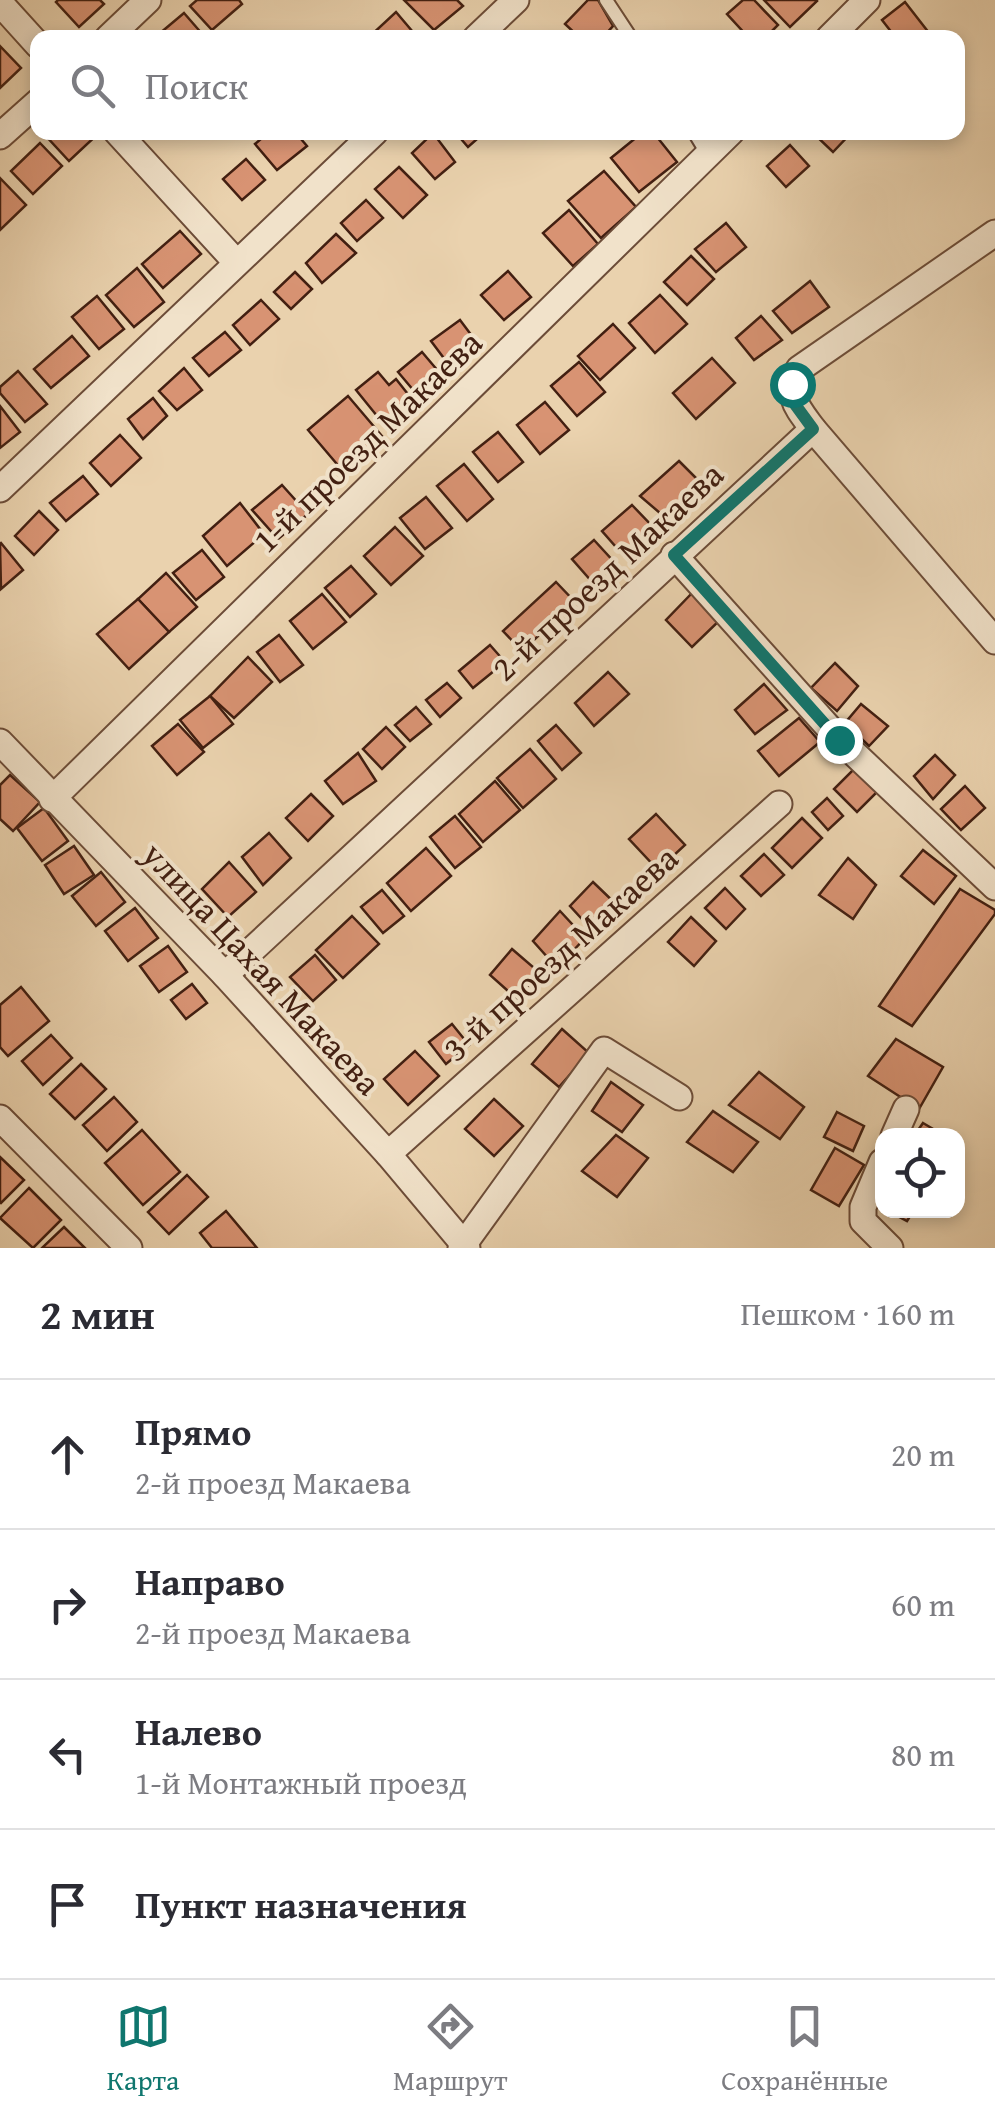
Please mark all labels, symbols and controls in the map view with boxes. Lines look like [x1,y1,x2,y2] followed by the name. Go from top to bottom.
[30,30,965,140] search box
[145,57,248,113] text: Поиск
[65,58,120,113] icon: search
[241,318,493,564] street label: 1-й проезд Макаева
[770,362,816,408] route start
[479,449,735,692] street label: 2-й проезд Макаева
[817,718,863,764] route end
[130,829,394,1107] street label: улица Цахая Макаева
[431,833,689,1073] street label: 3-й проезд Макаева
[875,1128,965,1218] map controls
[875,1128,965,1218] button: locate
[40,1283,155,1344] text: 2 мин
[740,1290,955,1337] text: Пешком · 160 m
[135,1403,251,1459] text: Прямо
[40,1427,95,1482] icon: ahead
[891,1431,955,1478] text: 20 m
[135,1459,411,1506] text: 2-й проезд Макаева
[135,1553,285,1609] text: Направо
[40,1577,95,1632] icon: right
[891,1581,955,1628] text: 60 m
[135,1609,411,1656] text: 2-й проезд Макаева
[135,1703,262,1759] text: Налево
[40,1727,95,1782] icon: left
[891,1731,955,1778] text: 80 m
[135,1759,467,1806] text: 1-й Монтажный проезд
[135,1876,467,1932] text: Пункт назначения
[40,1877,95,1932] icon: arrive
[107,1999,179,2100] tab: Карта
[393,1999,508,2100] tab: Маршрут
[721,1999,888,2100] tab: Сохранённые

